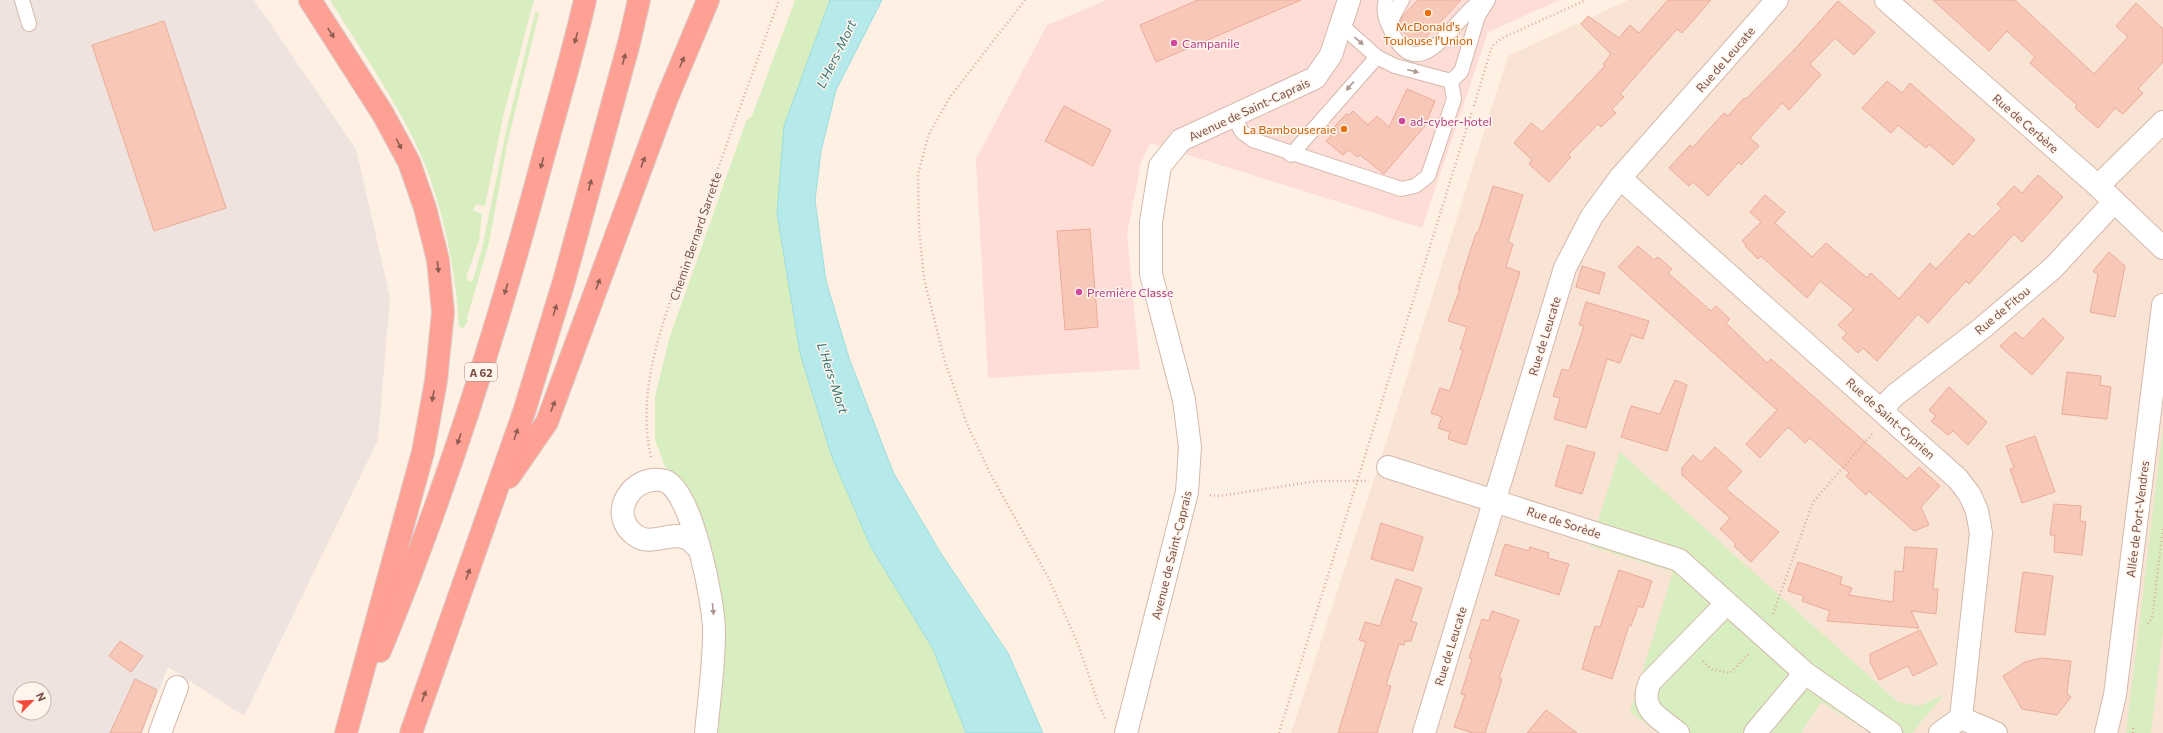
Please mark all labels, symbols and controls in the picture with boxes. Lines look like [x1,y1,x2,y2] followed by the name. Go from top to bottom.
[1423,8,1433,18] marker: McDonald's Toulouse l'Union
[813,17,860,91] water label: L'Hers-Mort
[1383,19,1473,47] place label: McDonald's Toulouse l'Union
[1693,23,1757,95] street label: Rue de Leucate
[328,27,335,39] one-way arrow
[572,32,578,44] one-way arrow
[1182,36,1240,50] place label: Campanile
[1354,37,1364,46] one-way arrow
[1169,38,1179,48] marker: Campanile
[622,53,628,66] one-way arrow
[680,55,686,67] one-way arrow
[1407,68,1419,74] one-way arrow
[1186,75,1312,143] street label: Avenue de Saint-Caprais
[1346,80,1355,91] one-way arrow
[1990,91,2062,155] street label: Rue de Cerbère
[1410,114,1492,128] place label: ad-cyber-hotel
[1397,116,1407,126] marker: ad-cyber-hotel
[1243,122,1336,136] place label: La Bambouseraie
[1339,124,1349,134] marker: La Bambouseraie
[395,138,402,150] one-way arrow
[641,156,647,168] one-way arrow
[538,157,544,170] one-way arrow
[666,170,724,302] street label: Chemin Bernard Sarrette
[587,179,593,191] one-way arrow
[435,261,442,273] one-way arrow
[596,278,602,290] one-way arrow
[503,283,509,295] one-way arrow
[1972,283,2032,337] street label: Rue de Fitou
[1087,285,1173,299] place label: Première Classe
[1074,287,1084,297] marker: Première Classe
[1525,295,1563,377] street label: Rue de Leucate
[552,304,558,316] one-way arrow
[814,340,852,416] water label: L'Hers-Mort
[465,363,497,381] road number: A 62
[1844,374,1938,462] street label: Rue de Saint-Cyprien
[430,390,436,402] one-way arrow
[551,400,557,412] one-way arrow
[514,428,520,440] one-way arrow
[456,434,462,446] one-way arrow
[2123,460,2151,578] street label: Allée de Port-Vendres
[1148,489,1194,621] street label: Avenue de Saint-Caprais
[1525,503,1603,541] street label: Rue de Sorède
[465,567,471,579] one-way arrow
[709,603,716,615] one-way arrow
[1431,605,1469,687] street label: Rue de Leucate
[12,681,52,721] north arrow
[34,690,49,703] text: N
[421,690,427,702] one-way arrow

